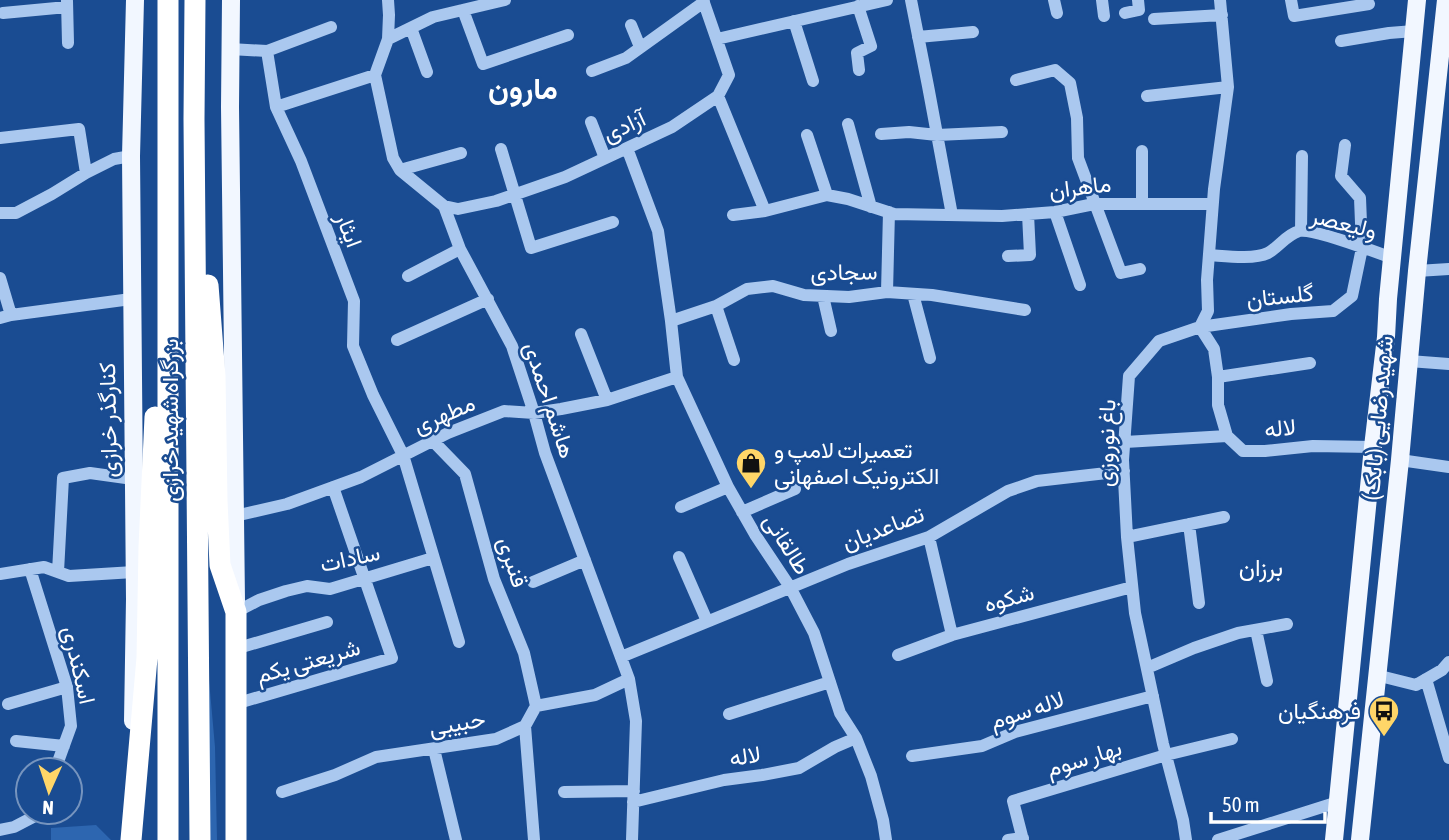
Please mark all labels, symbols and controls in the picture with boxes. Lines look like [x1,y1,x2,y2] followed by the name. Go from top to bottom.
[488,71,558,107] district label: مارون
[598,104,652,149] street label: آزادی
[1047,170,1113,206] street label: ماهران
[1307,202,1380,246] street label: ولیعصر
[328,208,367,252] street label: ایثار
[810,258,878,287] street label: سجادی
[1245,280,1315,312] street label: گلستان
[1358,335,1400,502] street label: شهید رضایی (بابک)
[157,338,185,502] street label: بزرگراه شهید خرازی
[517,339,581,462] street label: هاشم احمدی
[94,362,124,478] street label: کنارگذر خرازی
[409,389,479,440] street label: مطهری
[1091,399,1124,487] street label: باغ نوروزی
[1263,414,1297,442] street label: لاله
[774,437,939,491] place label: تعمیرات لامپ و الکترونیک اصفهانی
[734,446,768,490] shop icon: تعمیرات لامپ و الکترونیک اصفهانی
[838,500,928,556] street label: تصاعدیان
[757,509,816,580] street label: طالقانی
[491,534,533,591] street label: قنبری
[318,539,382,577] street label: سادات
[1239,554,1283,583] district label: برزان
[981,579,1037,619] street label: شکوه
[55,623,101,707] street label: اسکندری
[253,634,364,690] street label: شریعتی یکم
[986,686,1068,736] street label: لاله سوم
[1367,694,1401,738] bus stop icon: فرهنگیان
[1278,698,1361,726] place label: فرهنگیان
[427,705,487,742] street label: حبیبی
[1043,734,1125,784] street label: بهار سوم
[728,741,762,771] street label: لاله
[14,756,84,826] north arrow
[1211,780,1325,824] scale bar
[1222,792,1260,816] text: 50 m
[42,797,54,819] text: N

